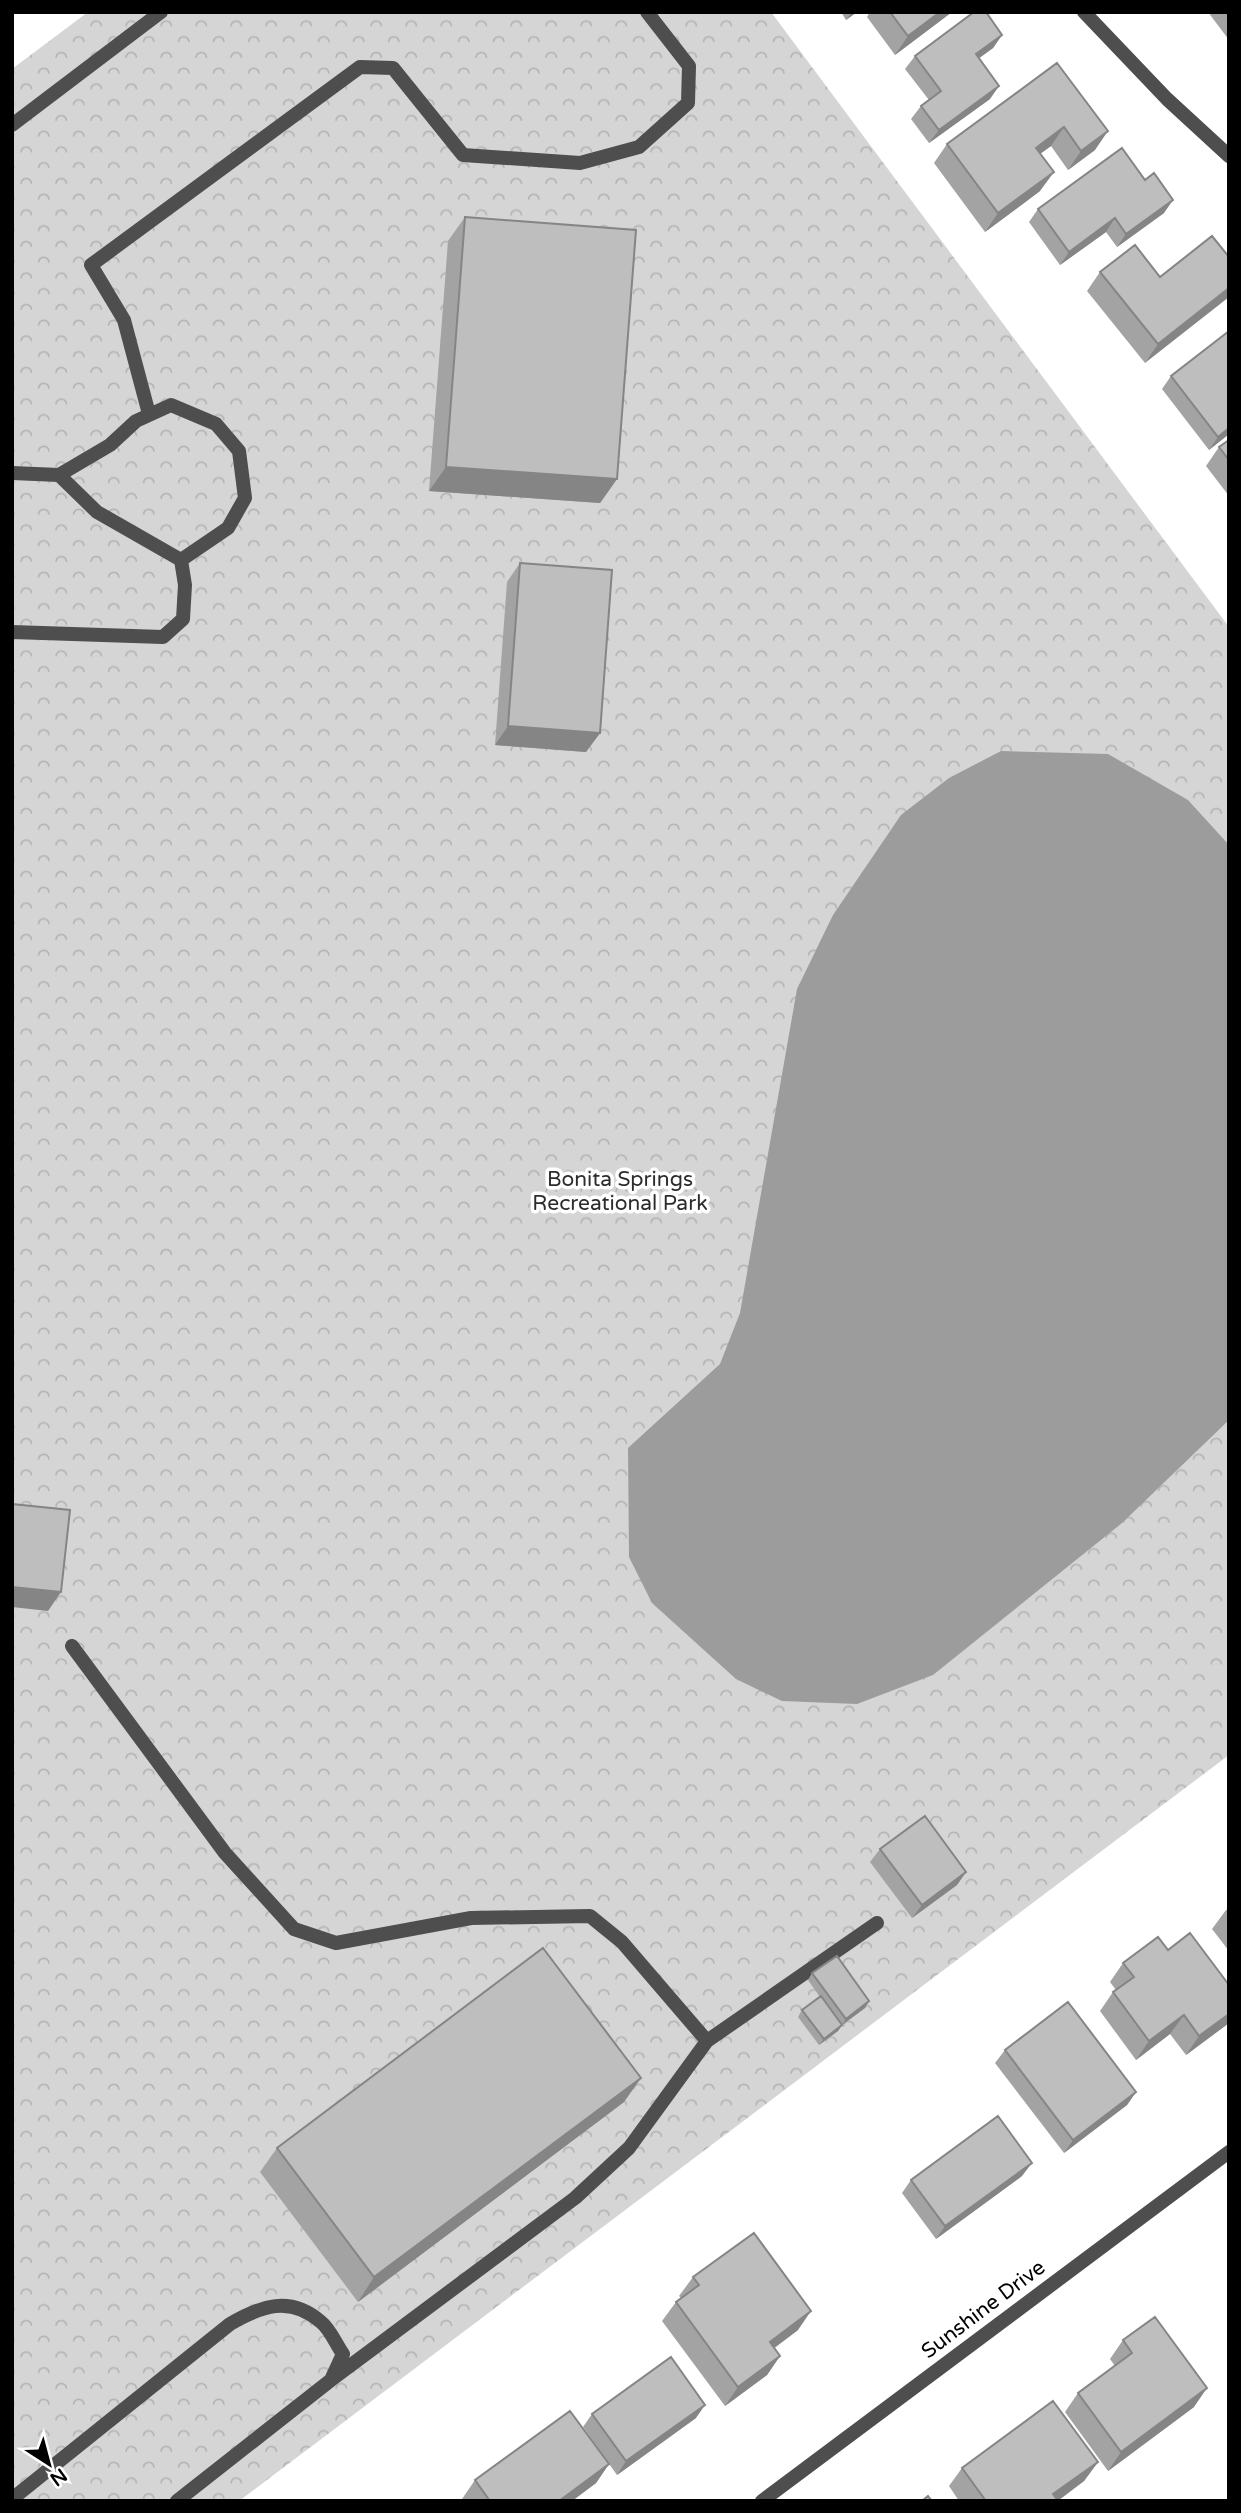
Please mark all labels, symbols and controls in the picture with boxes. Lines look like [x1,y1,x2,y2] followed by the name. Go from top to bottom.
[532,1167,708,1216] park label: Bonita Springs Recreational Park
[917,2255,1050,2364] street label: Sunshine Drive
[14,2429,84,2499] north arrow
[46,2464,71,2490] text: N

